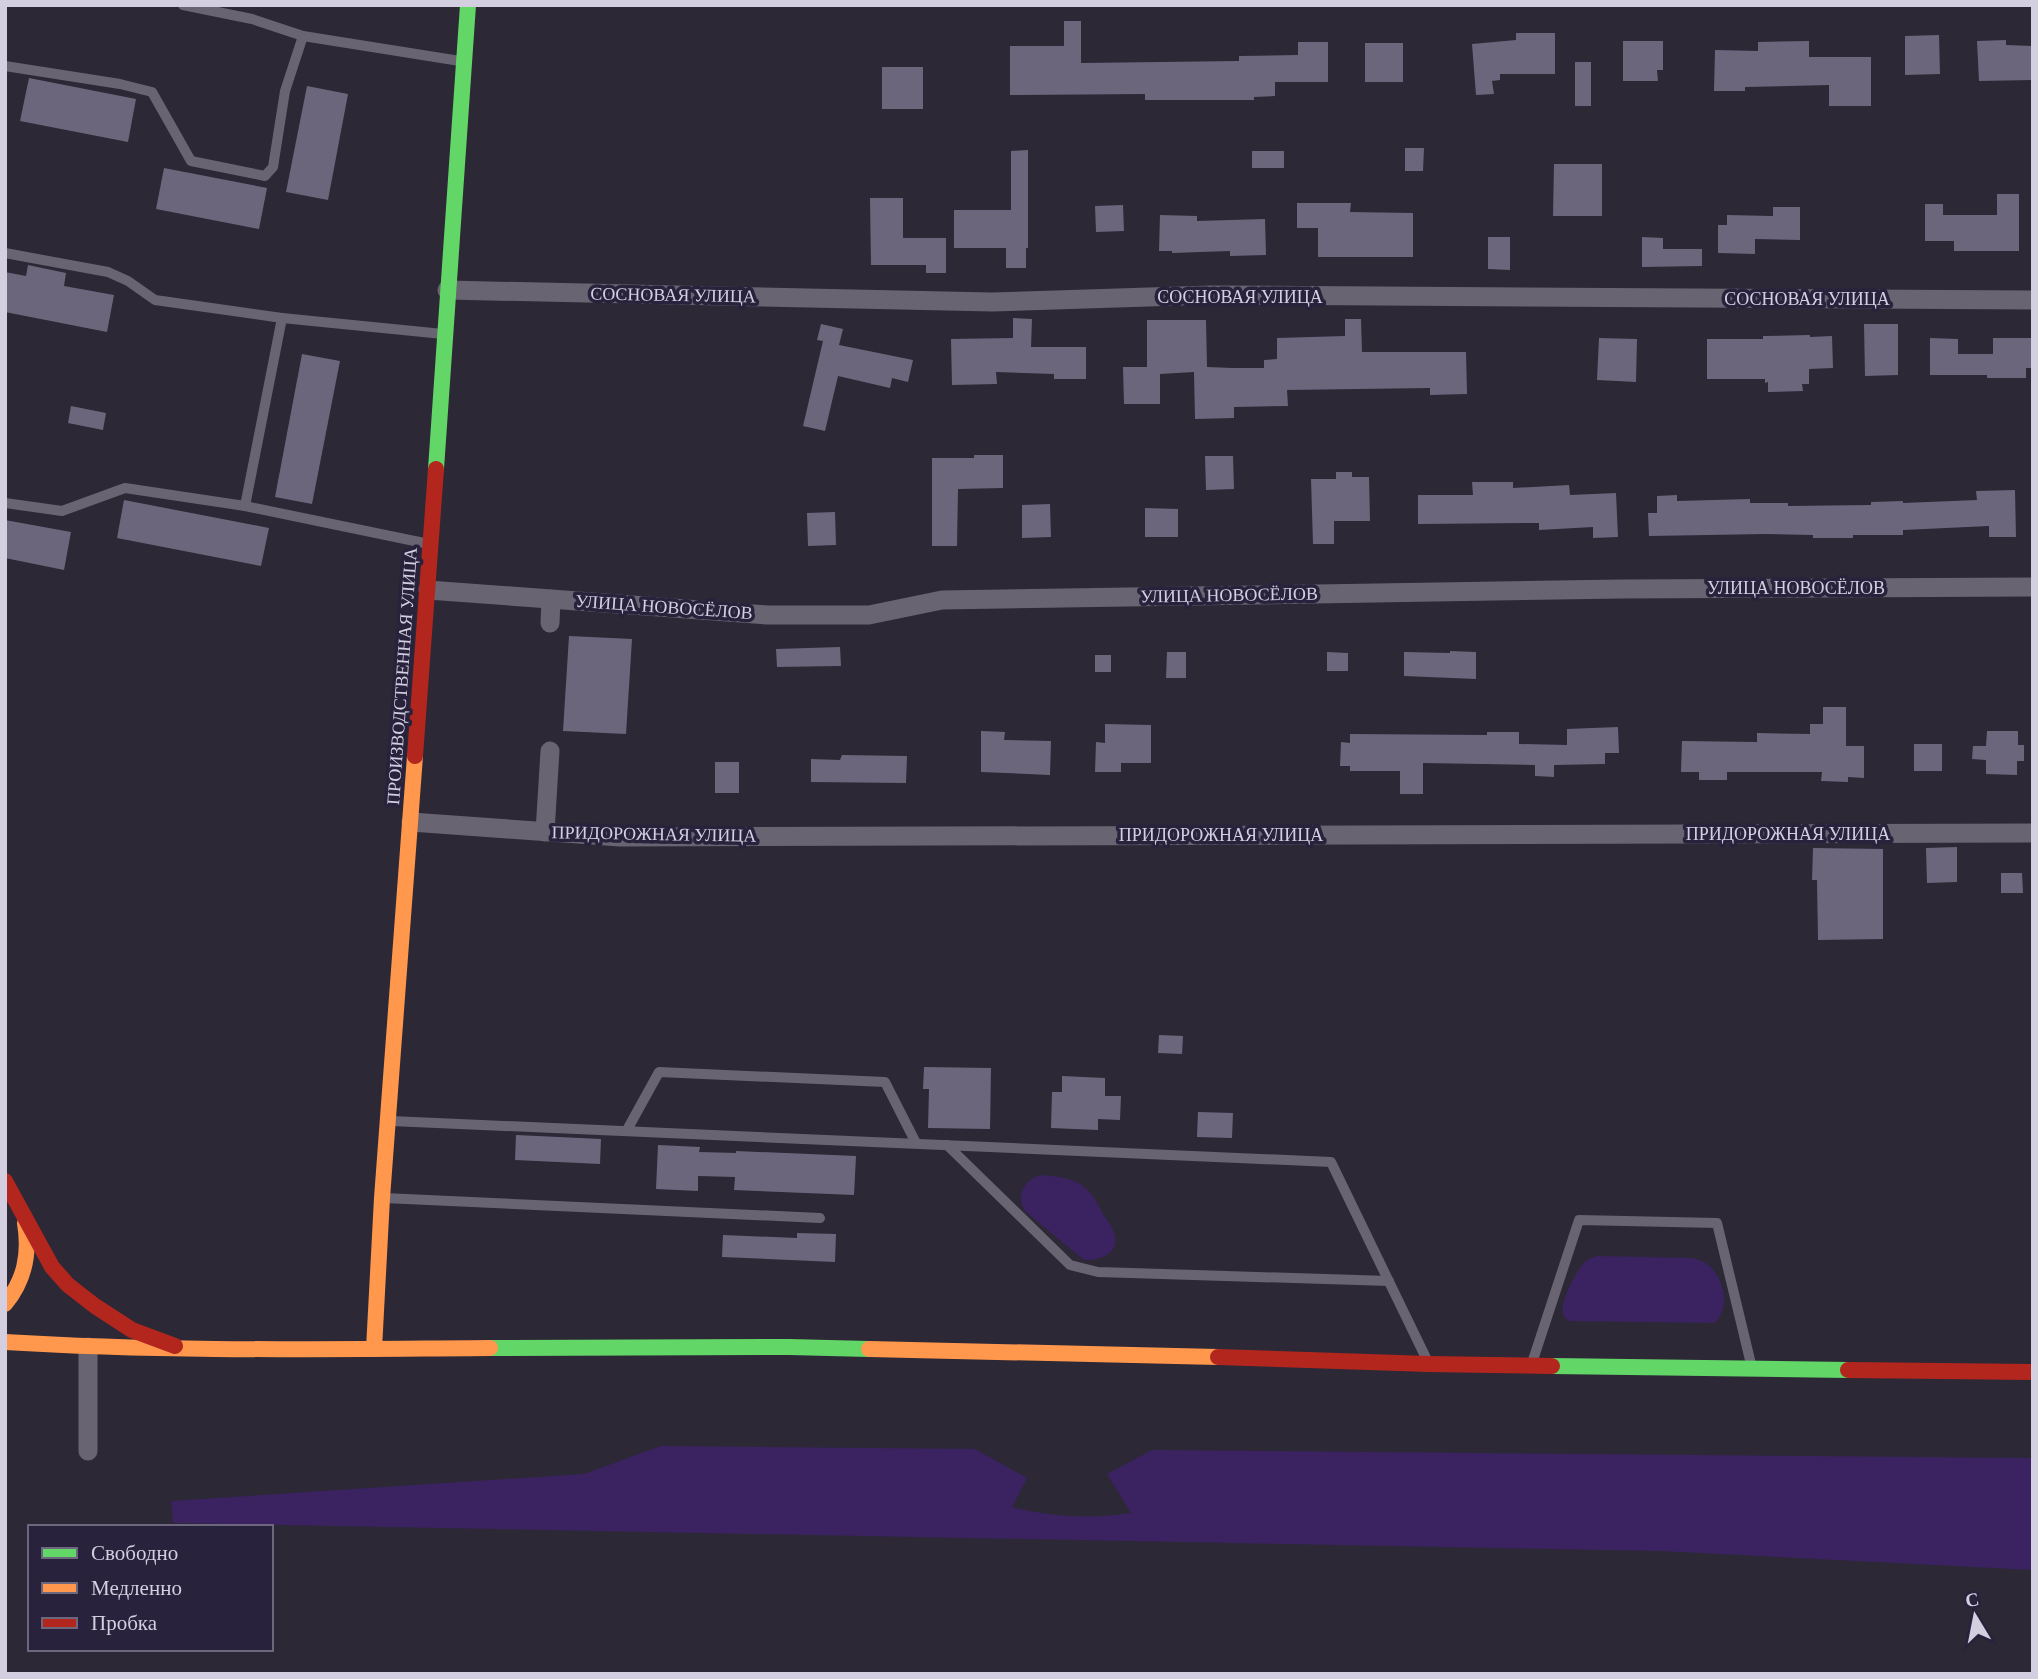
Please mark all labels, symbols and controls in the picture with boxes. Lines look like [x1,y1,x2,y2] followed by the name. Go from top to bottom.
[590,284,756,306] street label: СОСНОВАЯ УЛИЦА
[1157,287,1323,307] street label: СОСНОВАЯ УЛИЦА
[1724,289,1890,309] street label: СОСНОВАЯ УЛИЦА
[383,547,421,805] street label: ПРОИЗВОДСТВЕННАЯ УЛИЦА
[1707,578,1885,598] street label: УЛИЦА НОВОСЁЛОВ
[1140,583,1318,607] street label: УЛИЦА НОВОСЁЛОВ
[575,591,753,623] street label: УЛИЦА НОВОСЁЛОВ
[552,822,756,846] street label: ПРИДОРОЖНАЯ УЛИЦА
[1686,824,1890,844] street label: ПРИДОРОЖНАЯ УЛИЦА
[1119,825,1323,845] street label: ПРИДОРОЖНАЯ УЛИЦА
[28,1525,273,1651] legend
[91,1541,178,1565] text: Свободно
[91,1576,182,1600] text: Медленно
[1940,1581,2010,1651] north arrow
[1964,1588,1981,1611] text: С
[91,1611,158,1635] text: Пробка

